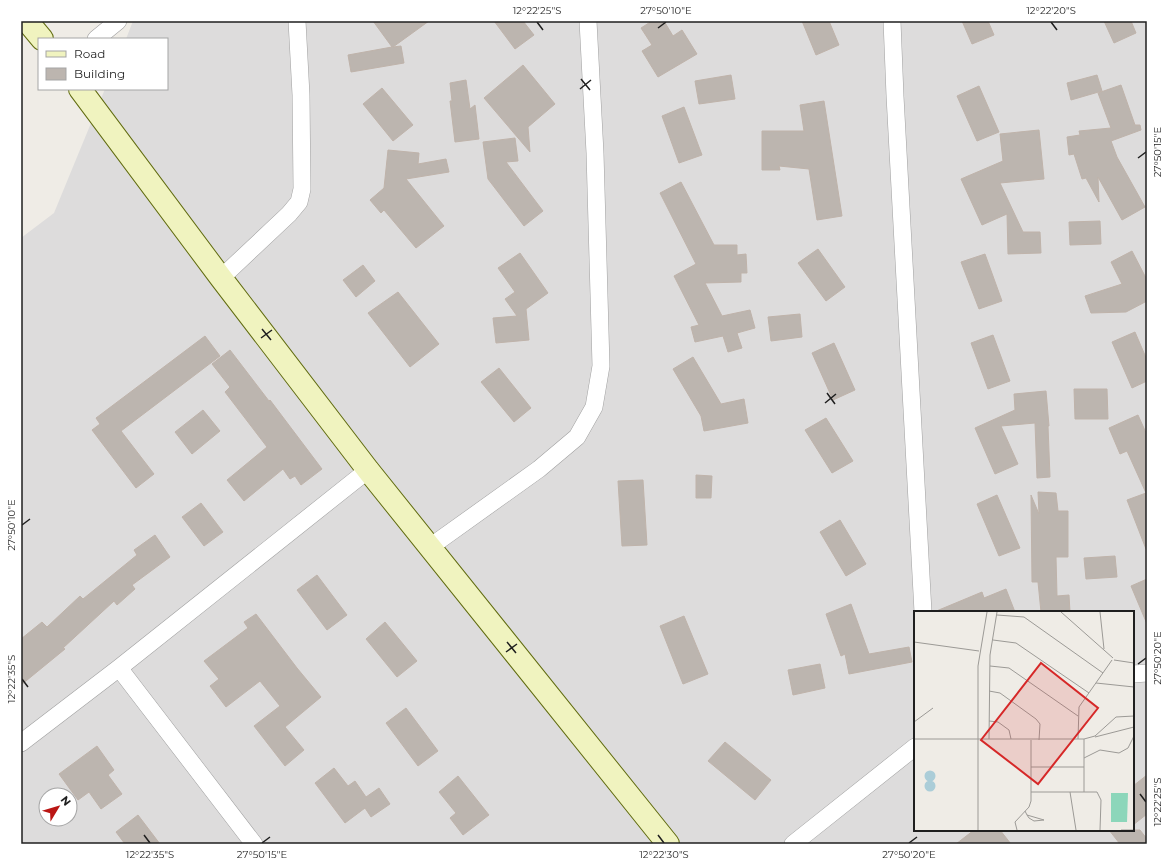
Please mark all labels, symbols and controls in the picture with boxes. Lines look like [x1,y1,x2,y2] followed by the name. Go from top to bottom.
[513,4,561,17] text: 12°22'25"S
[640,4,692,17] text: 27°50'10"E
[1026,4,1076,17] text: 12°22'20"S
[38,38,168,90] legend
[74,46,105,61] text: Road
[74,66,125,81] text: Building
[1151,126,1164,177] text: 27°50'15"E
[5,499,18,551] text: 27°50'10"E
[914,611,1134,831] inset map
[1151,631,1164,685] text: 27°50'20"E
[5,655,18,703] text: 12°22'35"S
[1151,778,1164,826] text: 12°22'25"S
[38,787,78,827] north arrow
[58,793,74,809] text: N
[126,848,174,861] text: 12°22'35"S
[237,848,288,861] text: 27°50'15"E
[639,848,689,861] text: 12°22'30"S
[882,848,936,861] text: 27°50'20"E

